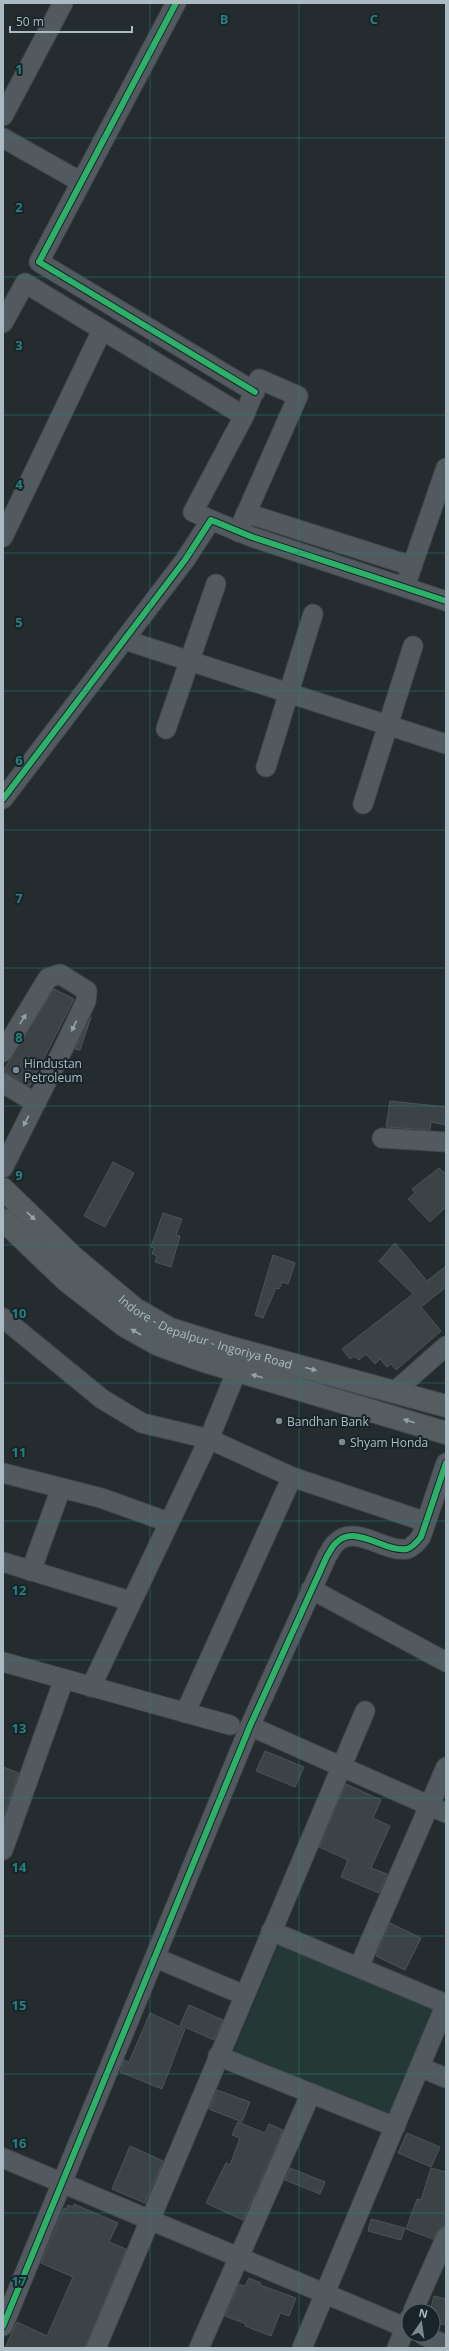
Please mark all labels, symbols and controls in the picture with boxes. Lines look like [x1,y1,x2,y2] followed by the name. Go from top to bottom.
[10,8,132,34] scale bar
[220,10,229,28] text: B
[370,10,378,28] text: C
[16,13,44,30] text: 50 m
[15,60,23,78] text: 1
[15,198,23,216] text: 2
[15,336,23,354] text: 3
[15,475,23,493] text: 4
[15,613,23,631] text: 5
[15,751,23,769] text: 6
[15,889,23,907] text: 7
[20,1013,27,1025] one-way arrow
[71,1021,77,1032] one-way arrow
[15,1028,23,1046] text: 8
[24,1055,83,1086] place label: Hindustan Petroleum
[11,1065,21,1075] marker: Hindustan Petroleum
[23,1116,30,1127] one-way arrow
[15,1166,23,1184] text: 9
[26,1211,36,1221] one-way arrow
[115,1291,294,1372] street label: Indore - Depalpur - Ingoriya Road
[12,1304,26,1322] text: 10
[130,1328,141,1335] one-way arrow
[304,1366,317,1372] one-way arrow
[251,1373,263,1379] one-way arrow
[287,1413,369,1430] place label: Bandhan Bank
[274,1416,284,1426] marker: Bandhan Bank
[402,1418,414,1424] one-way arrow
[350,1434,428,1451] place label: Shyam Honda
[337,1437,347,1447] marker: Shyam Honda
[12,1443,26,1461] text: 11
[12,1581,27,1599] text: 12
[12,1719,26,1737] text: 13
[12,1858,27,1876] text: 14
[12,1996,26,2014] text: 15
[12,2134,27,2152] text: 16
[12,2272,27,2290] text: 17
[401,2303,441,2343] north arrow
[417,2304,429,2321] text: N

